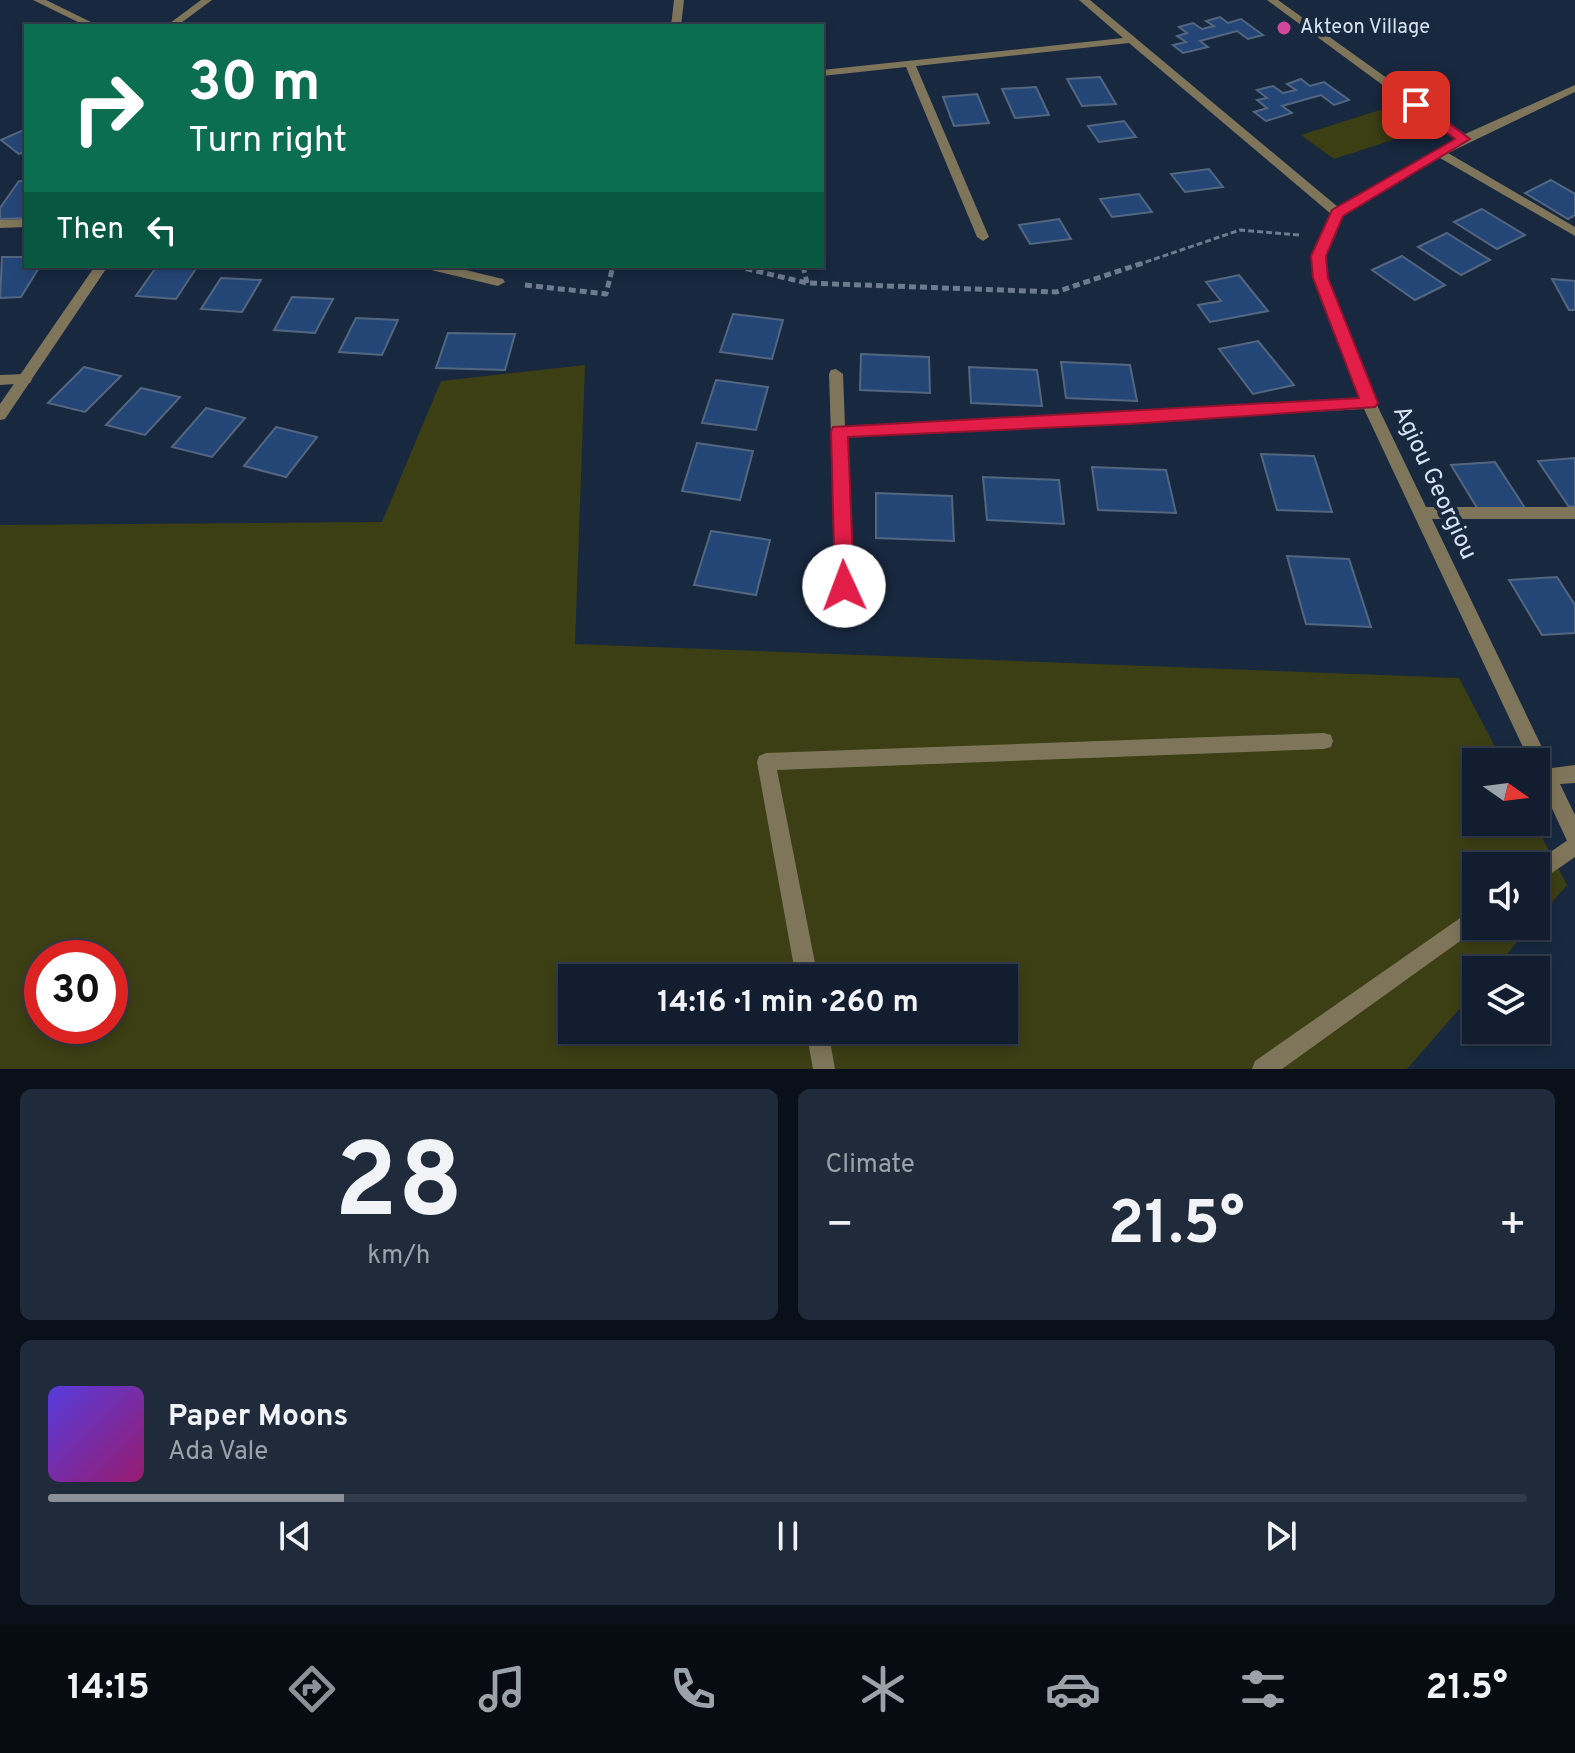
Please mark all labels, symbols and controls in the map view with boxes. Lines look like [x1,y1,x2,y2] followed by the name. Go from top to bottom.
[1300,15,1430,41] place label: Akteon Village
[1275,19,1293,37] marker: Akteon Village
[188,50,321,120] text: 30 m
[56,56,160,160] icon: right
[1382,71,1450,139] pin
[1394,83,1438,127] icon: arrive
[188,119,347,165] text: Turn right
[140,208,184,252] icon: left
[56,212,124,249] text: Then
[1385,401,1483,565] street label: Agiou Georgiou
[802,544,886,628] position arrow
[1462,748,1550,836] north arrow
[1462,748,1550,1044] map controls
[1462,852,1550,940] button: sound
[24,940,128,1044] speed limit sign: 30
[1462,956,1550,1044] button: layers
[657,985,919,1022] text: 14:16 · 1 min · 260 m
[334,1122,463,1254] text: 28
[826,1149,915,1182] text: Climate
[1108,1189,1245,1265] text: 21.5°
[826,1199,854,1255] text: −
[1499,1199,1527,1255] text: +
[367,1240,430,1273] text: km/h
[168,1399,348,1436] text: Paper Moons
[168,1436,268,1469] text: Ada Vale
[273,1514,317,1558] icon: previous
[766,1514,810,1558] icon: pause
[1259,1514,1303,1558] icon: next
[284,1661,340,1717] icon: directions
[474,1661,530,1717] icon: music
[665,1661,721,1717] icon: phone
[855,1661,911,1717] icon: climate
[1045,1661,1101,1717] icon: car
[1235,1661,1291,1717] icon: filters
[67,1666,150,1712] text: 14:15
[1425,1666,1508,1712] text: 21.5°

